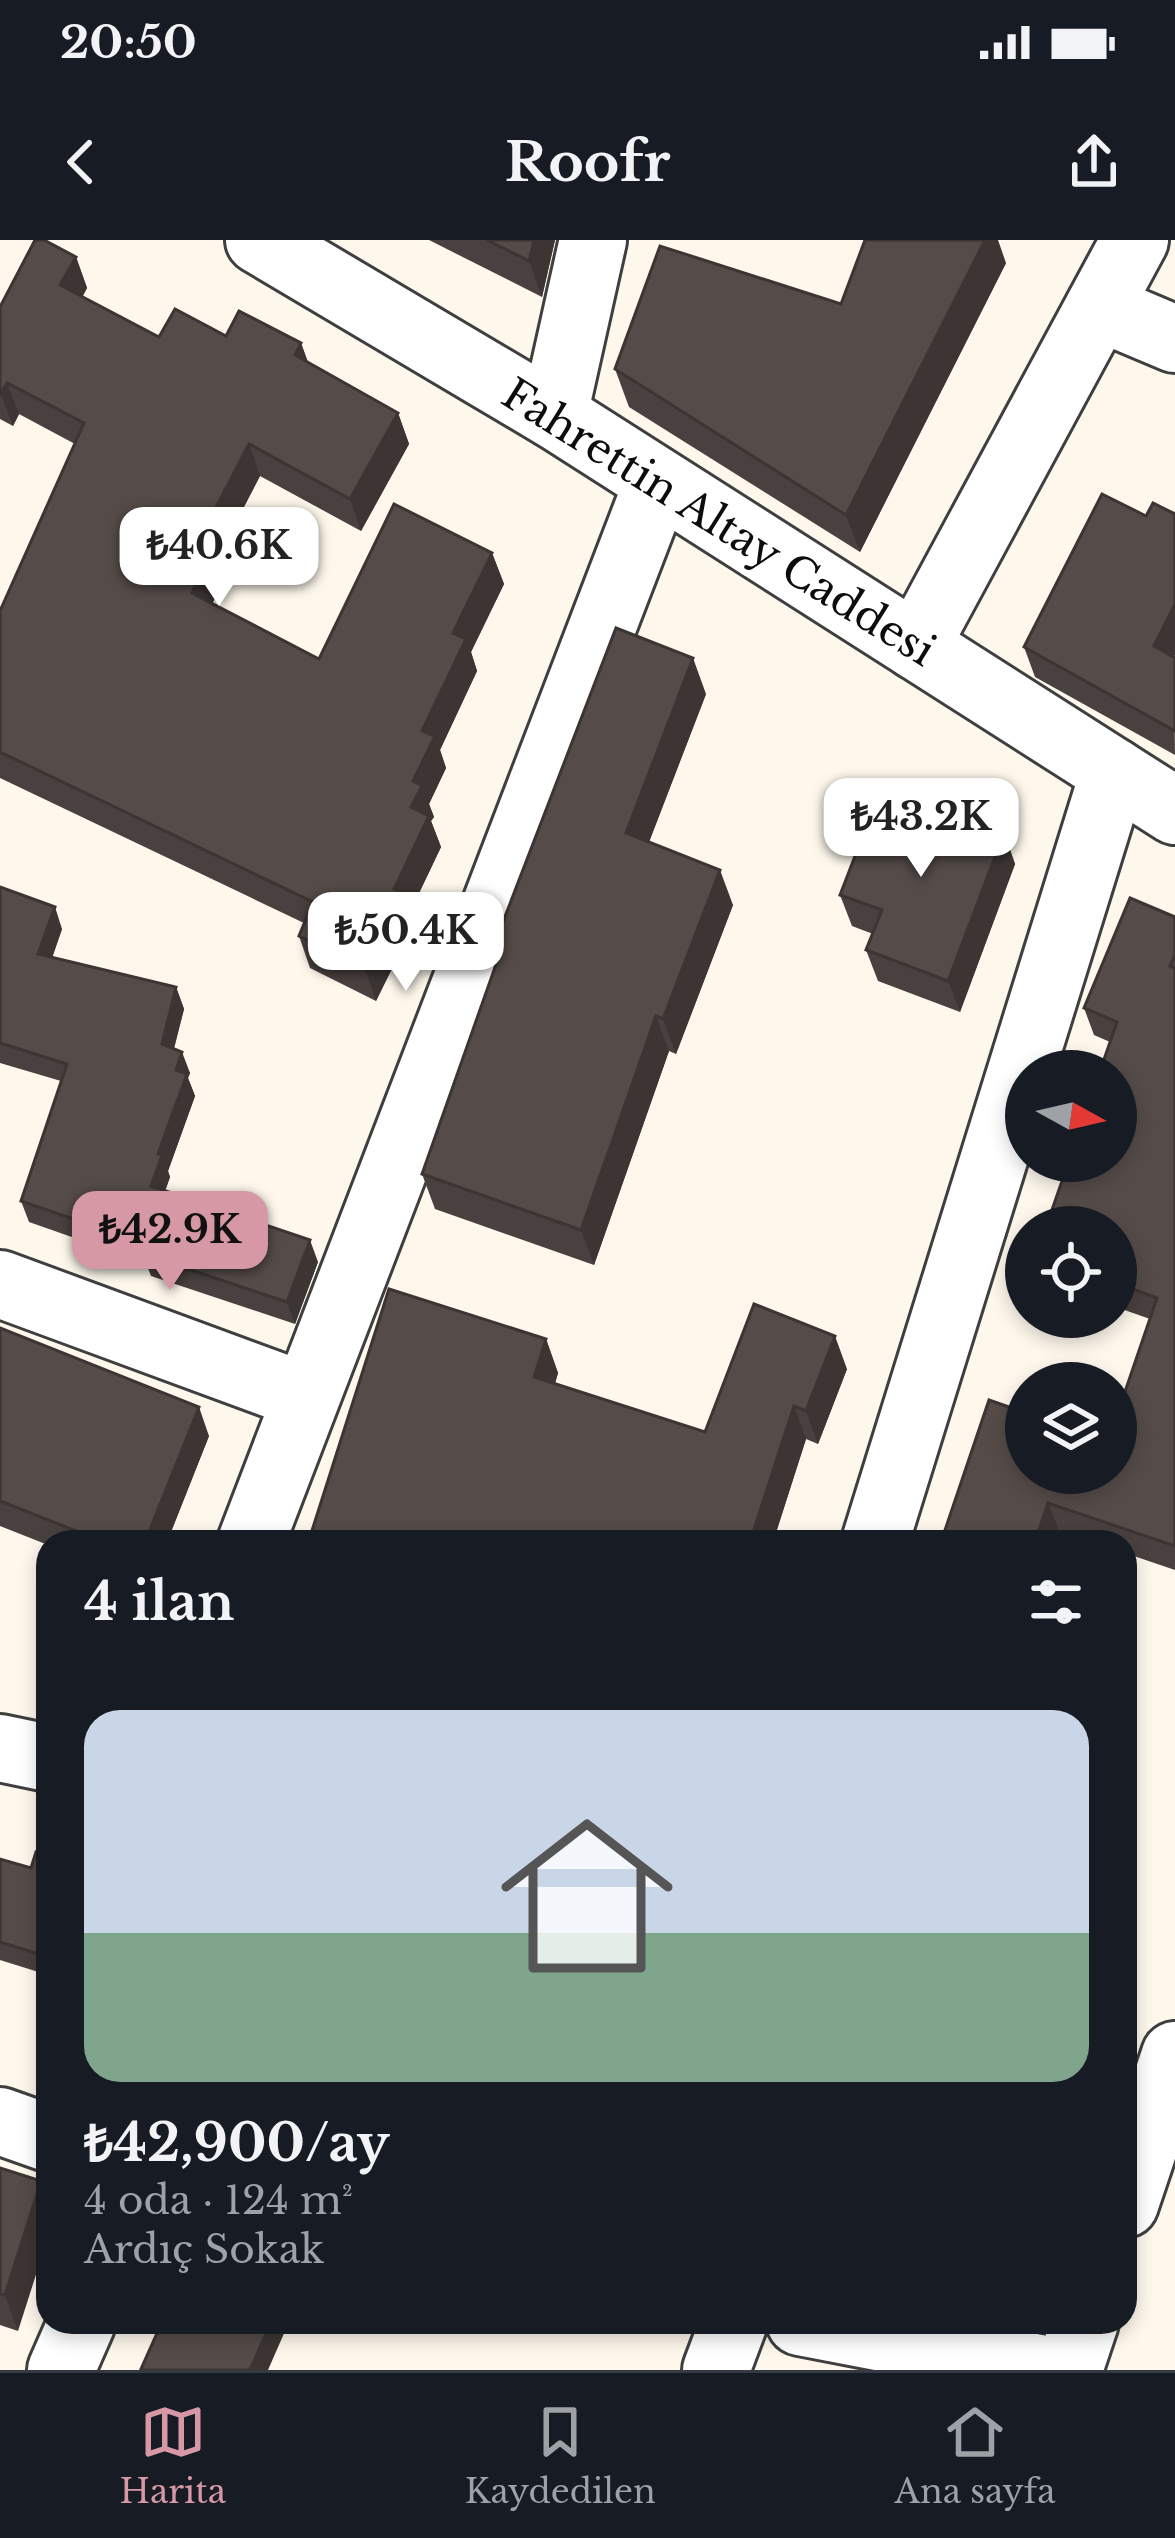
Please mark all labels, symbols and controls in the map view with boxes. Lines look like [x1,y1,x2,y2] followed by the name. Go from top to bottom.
[60,14,197,70] text: 20:50
[48,129,114,195] icon: back
[505,129,670,196] text: Roofr
[1061,129,1127,195] icon: share
[493,367,945,677] street label: Fahrettin Altay Caddesi
[121,507,317,609] pin: ₺40.6K
[147,521,291,570] text: ₺40.6K
[823,778,1019,880] pin: ₺43.2K
[851,792,991,841] text: ₺43.2K
[308,892,504,994] pin: ₺50.4K
[335,906,477,955] text: ₺50.4K
[1005,1050,1137,1182] north arrow
[1005,1050,1137,1494] map controls
[72,1191,268,1293] pin: ₺42.9K
[99,1205,241,1254] text: ₺42.9K
[1005,1206,1137,1338] button: locate
[1005,1362,1137,1494] button: layers
[1023,1569,1089,1635] icon: filters
[84,1571,234,1634] text: 4 ilan
[479,1788,695,2004] icon: home
[84,2112,389,2175] text: ₺42,900/ay
[84,2176,353,2225] text: 4 oda · 124 m²
[84,2225,324,2274] text: Ardıç Sokak
[119,2399,226,2512] tab: Harita
[465,2399,656,2512] tab: Kaydedilen
[894,2399,1056,2512] tab: Ana sayfa

